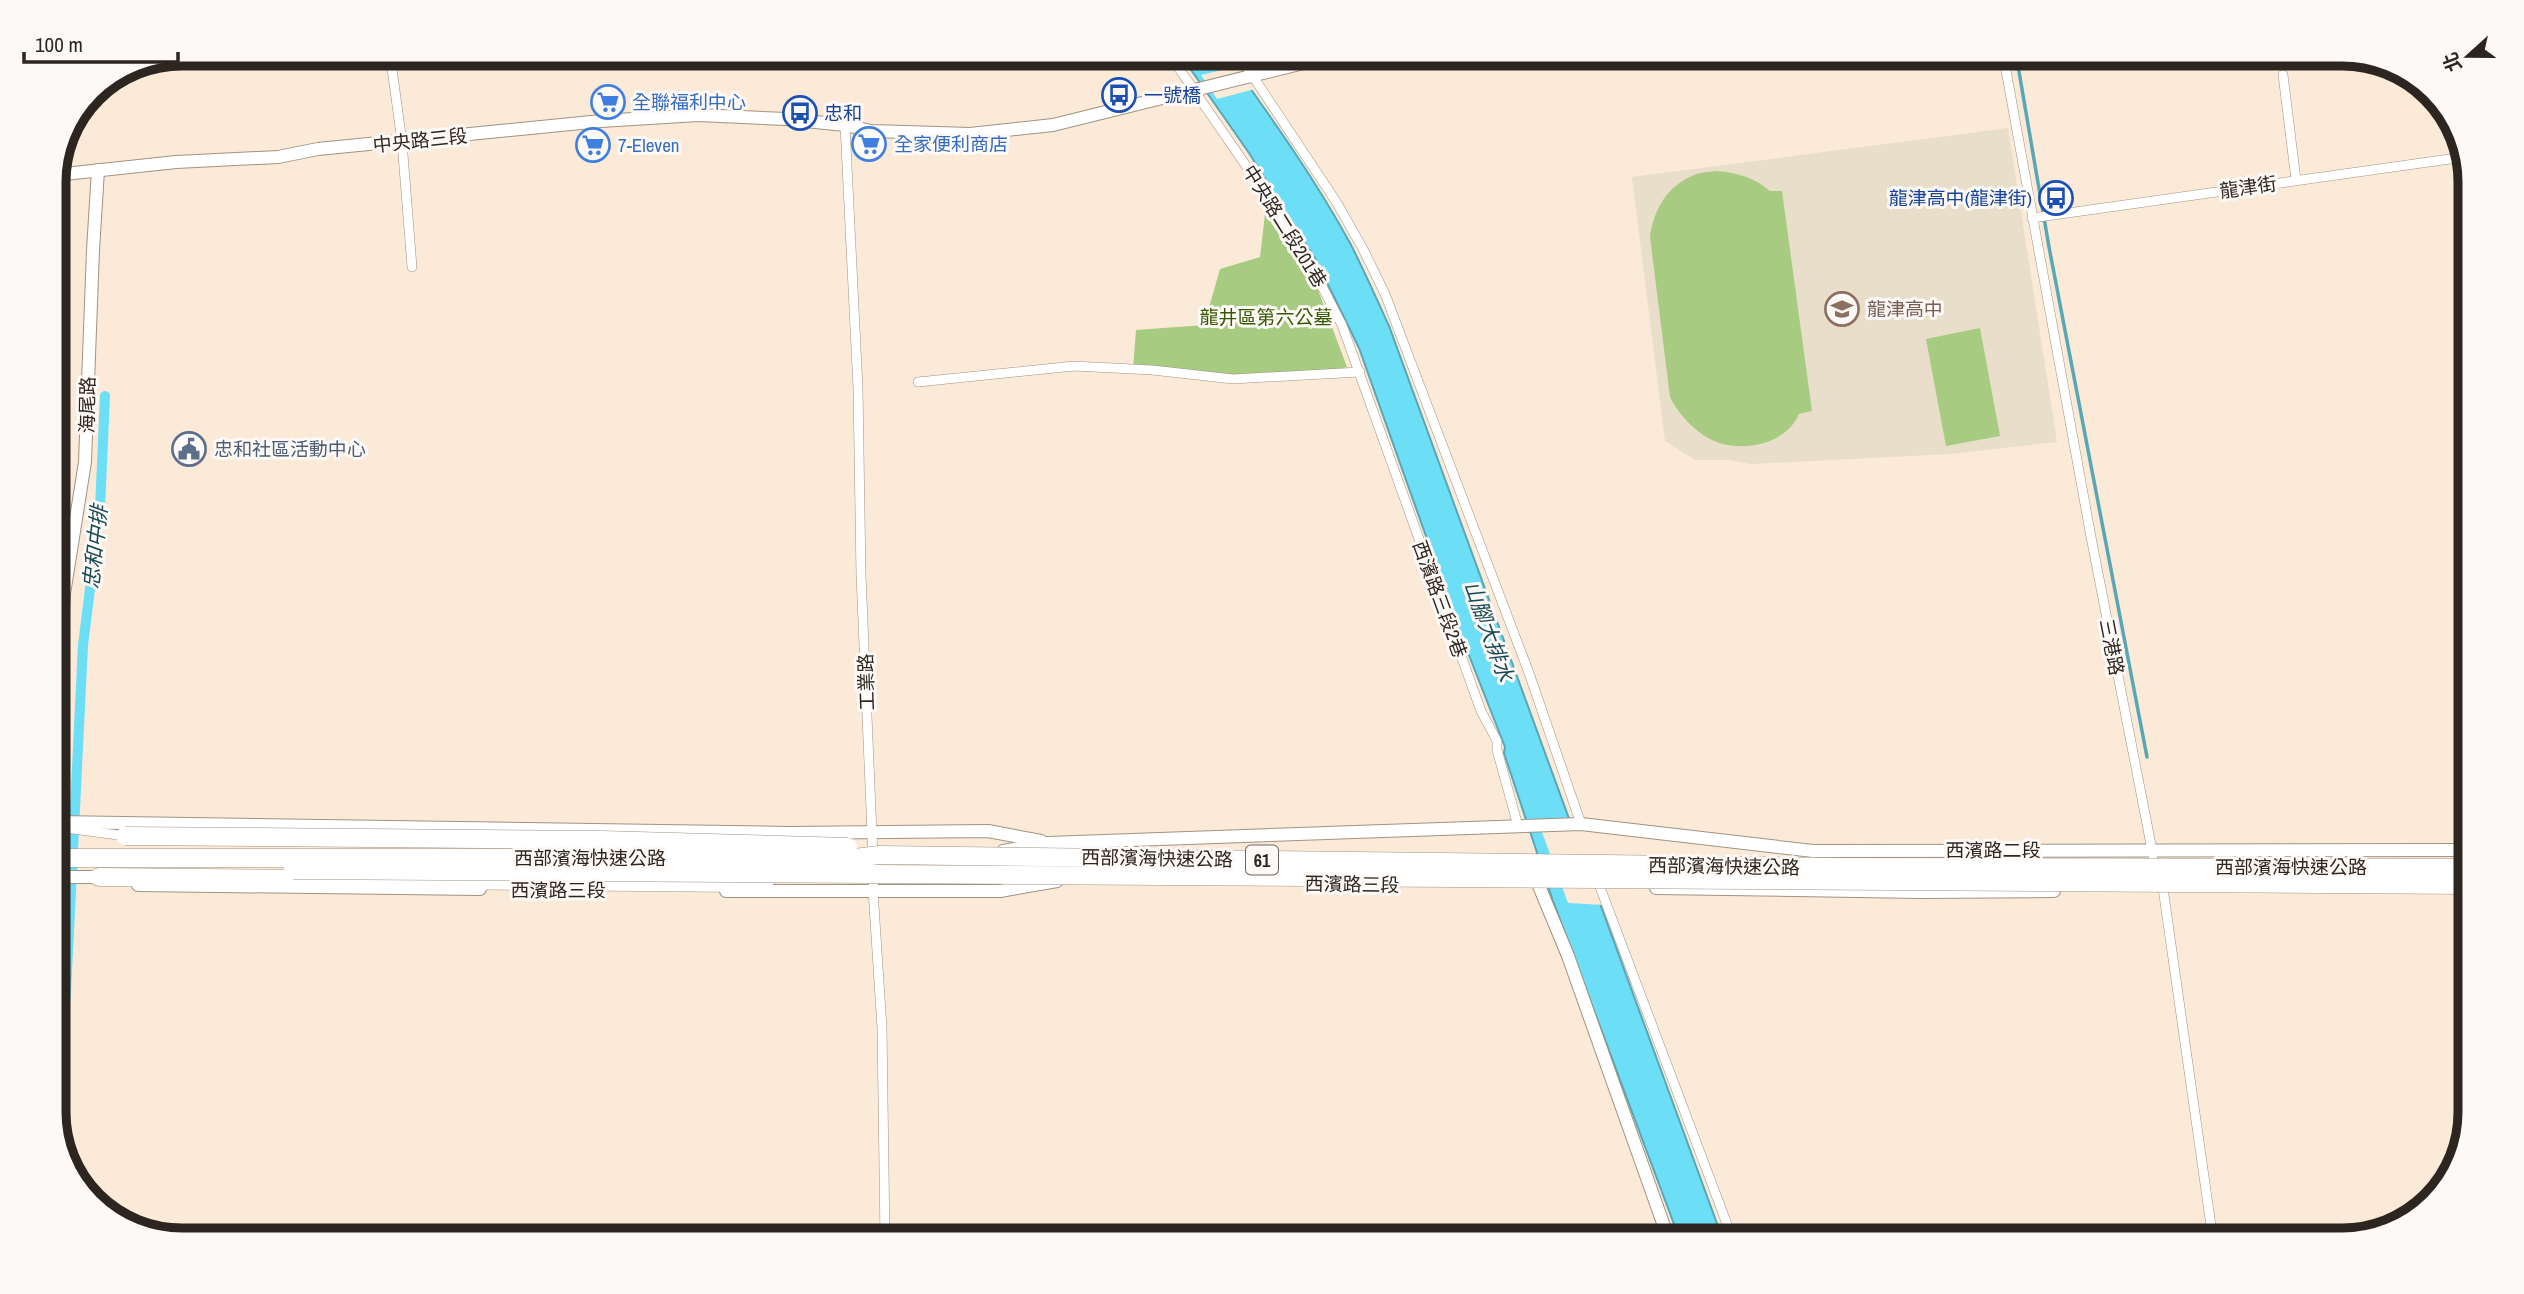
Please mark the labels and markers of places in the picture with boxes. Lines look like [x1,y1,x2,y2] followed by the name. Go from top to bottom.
[1100,76,1138,114] bus stop icon: 一號橋
[1144,82,1201,108] place label: 一號橋
[589,83,627,121] supermarket icon: 全聯福利中心
[632,89,746,115] place label: 全聯福利中心
[781,94,819,132] bus stop icon: 忠和
[824,100,862,126] place label: 忠和
[850,125,888,163] supermarket icon: 全家便利商店
[574,126,612,164] supermarket icon: 7-Eleven
[894,131,1008,157] place label: 全家便利商店
[618,132,679,158] place label: 7-Eleven
[2037,179,2075,217] bus stop icon: 龍津高中(龍津街)
[1889,185,2032,211] place label: 龍津高中(龍津街)
[1823,290,1861,328] school or university icon: 龍津高中
[1867,296,1943,322] place label: 龍津高中
[170,430,208,468] public building icon: 忠和社區活動中心
[214,436,366,462] place label: 忠和社區活動中心

